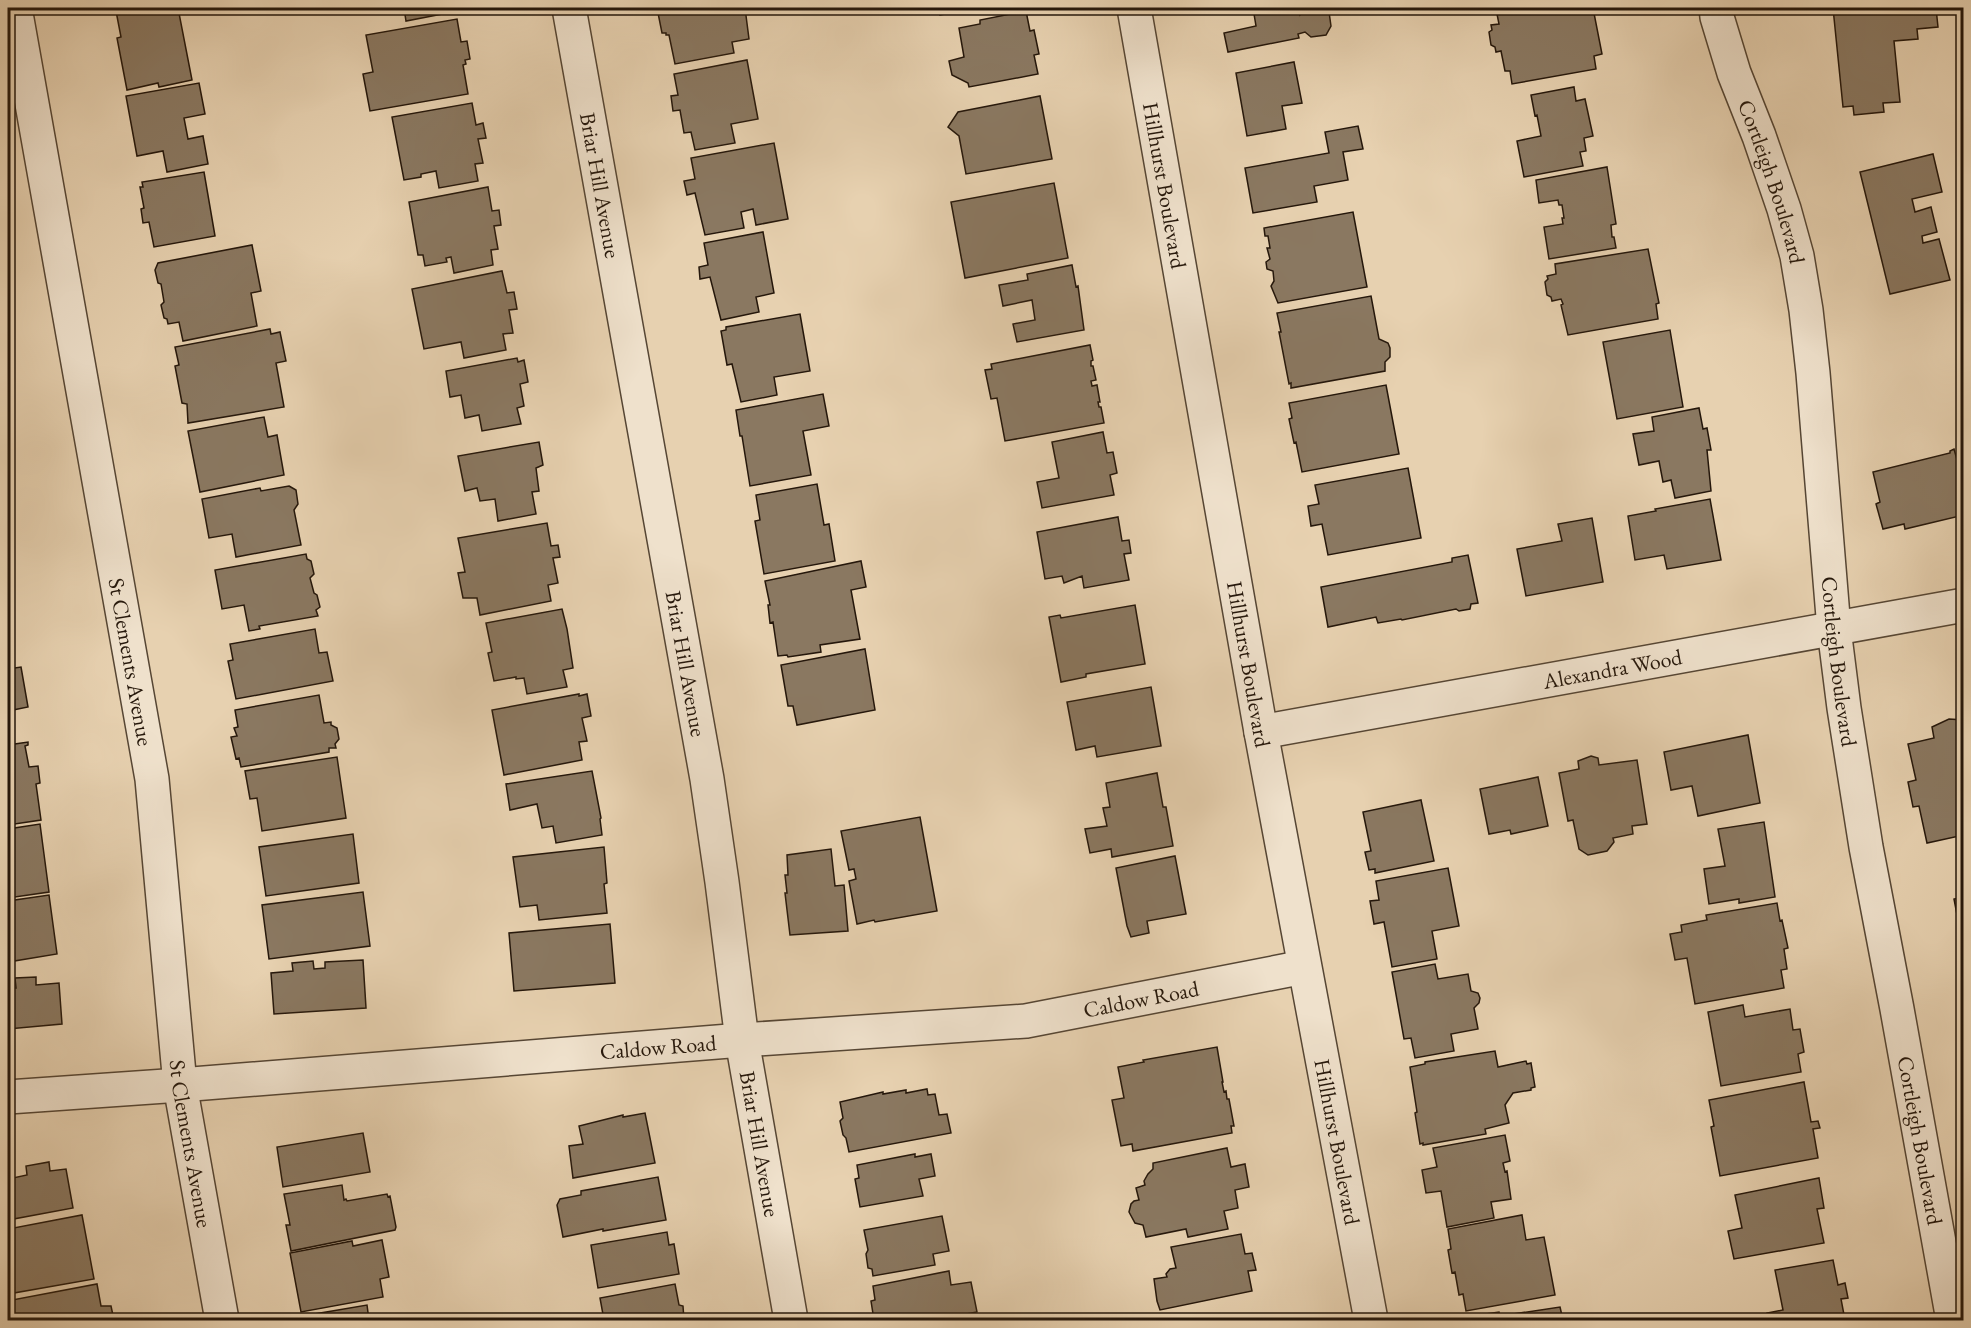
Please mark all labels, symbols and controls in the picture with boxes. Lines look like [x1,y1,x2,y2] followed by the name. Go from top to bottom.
[1731,96,1812,267] street label: Cortleigh Boulevard
[1136,100,1194,272] street label: Hillhurst Boulevard
[573,110,628,261] street label: Briar Hill Avenue
[1815,575,1864,749] street label: Cortleigh Boulevard
[102,576,160,748] street label: St Clements Avenue
[1220,579,1278,751] street label: Hillhurst Boulevard
[659,588,713,739] street label: Briar Hill Avenue
[1540,642,1685,696] street label: Alexandra Wood
[1081,974,1202,1025] street label: Caldow Road
[599,1028,718,1066] street label: Caldow Road
[1891,1054,1950,1228] street label: Cortleigh Boulevard
[1307,1056,1367,1228] street label: Hillhurst Boulevard
[163,1058,219,1230] street label: St Clements Avenue
[733,1069,787,1220] street label: Briar Hill Avenue

